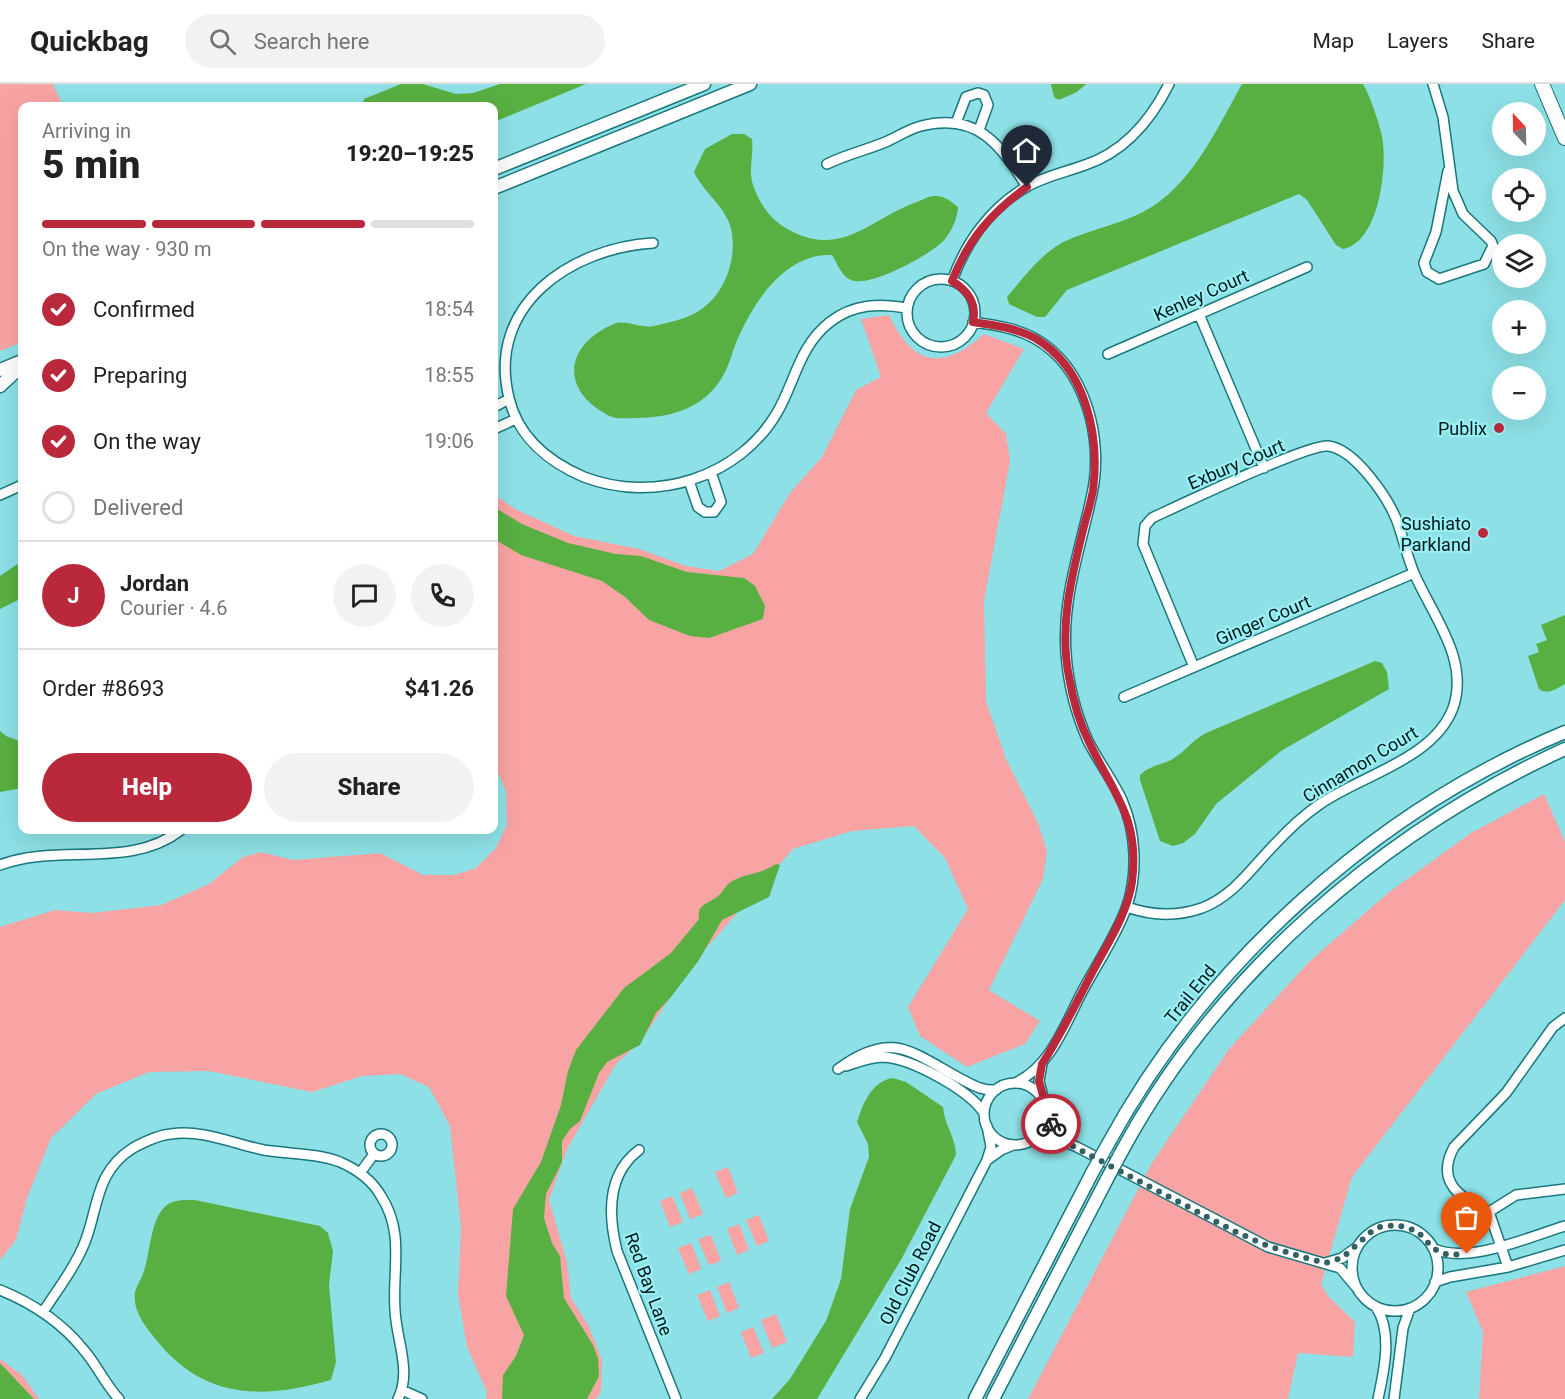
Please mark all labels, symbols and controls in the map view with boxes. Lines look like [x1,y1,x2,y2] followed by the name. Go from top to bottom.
[185,14,605,68] search box
[30,25,149,58] text: Quickbag
[206,25,239,58] icon: search
[254,29,369,54] text: Search here
[1312,29,1354,53] text: Map
[1387,29,1448,53] text: Layers
[1481,29,1535,53] text: Share
[1492,102,1546,156] north arrow
[1492,102,1546,420] map controls
[42,119,131,143] text: Arriving in
[1001,125,1052,187] pin
[1010,134,1043,167] icon: home
[346,141,474,166] text: 19:20–19:25
[42,142,140,188] text: 5 min
[1492,168,1546,222] button: locate
[1492,234,1546,288] button: layers
[42,237,211,261] text: On the way · 930 m
[1150,265,1252,325] street label: Kenley Court
[42,293,75,326] icon: check
[93,297,195,322] text: Confirmed
[424,297,474,321] text: 18:54
[1492,300,1546,354] button: +
[42,359,75,392] icon: check
[93,363,187,388] text: Preparing
[424,363,474,387] text: 18:55
[1492,366,1546,420] button: −
[1438,418,1487,439] place label: Publix
[1492,421,1506,435] marker: Publix
[42,425,75,458] icon: check
[93,429,201,454] text: On the way
[424,429,474,453] text: 19:06
[1185,434,1287,494] street label: Exbury Court
[93,495,183,520] text: Delivered
[1400,513,1471,555] place label: Sushiato Parkland
[1476,526,1490,540] marker: Sushiato Parkland
[333,564,396,627] button: chat
[411,564,474,627] button: phone
[120,571,189,596] text: Jordan
[67,583,80,608] text: J
[1212,591,1314,649] street label: Ginger Court
[120,596,227,620] text: Courier · 4.6
[42,676,164,701] text: Order #8693
[405,676,474,701] text: $41.26
[1299,721,1421,807] street label: Cinnamon Court
[42,753,252,822] button: Help
[264,753,474,822] button: Share
[1160,961,1220,1027] street label: Trail End
[1021,1094,1081,1154] courier
[1035,1108,1068,1141] icon: bike
[1441,1192,1492,1254] pin
[1450,1201,1483,1234] icon: bag
[875,1218,945,1328] street label: Old Club Road
[621,1230,677,1338] street label: Red Bay Lane

